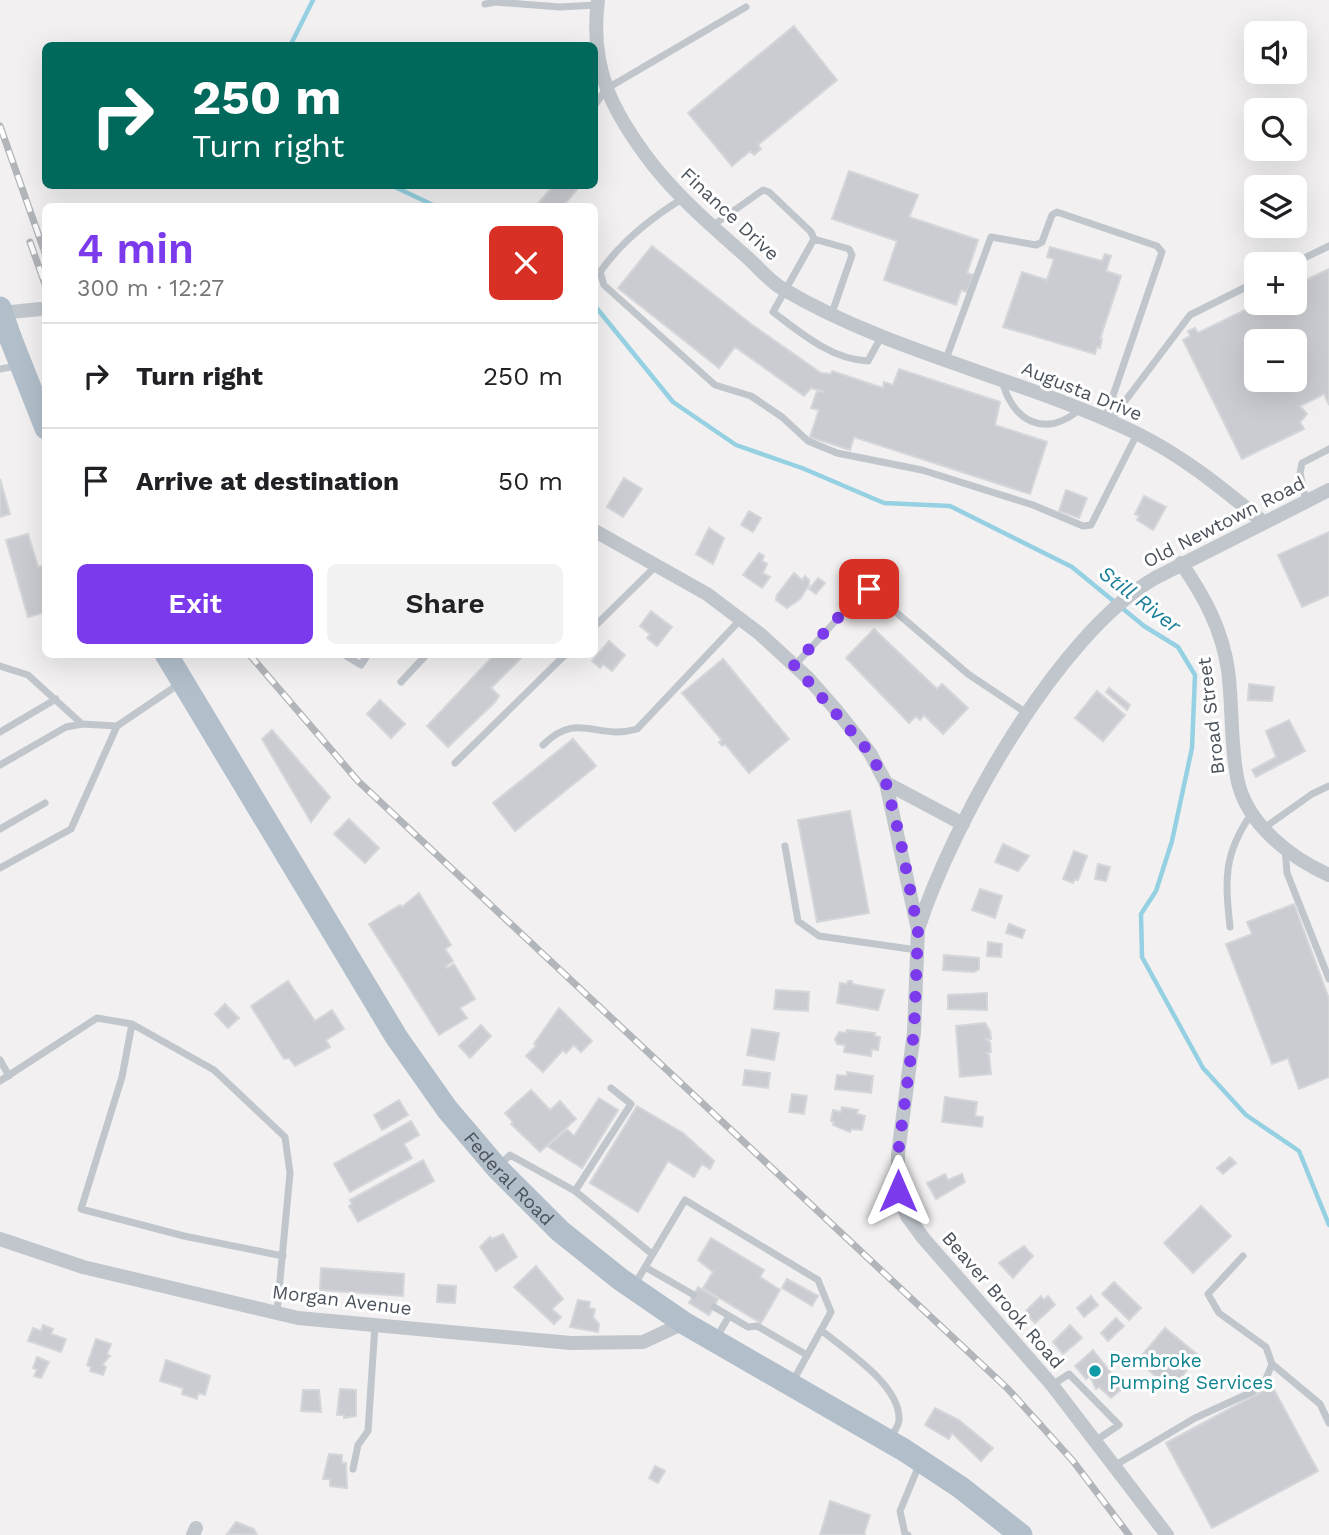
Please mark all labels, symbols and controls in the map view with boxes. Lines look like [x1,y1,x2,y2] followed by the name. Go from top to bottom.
[1244,21,1307,392] map controls
[1244,21,1307,84] button: sound
[192,68,341,126] text: 250 m
[77,70,168,161] icon: right
[1244,98,1307,161] button: search
[192,127,344,165] text: Turn right
[676,163,784,265] street label: Finance Drive
[1244,175,1307,238] button: layers
[77,224,194,273] text: 4 min
[489,226,563,300] button: close
[1244,252,1307,315] button: +
[77,275,224,302] text: 300 m · 12:27
[1244,329,1307,392] button: −
[1018,356,1146,426] street label: Augusta Drive
[77,357,115,395] icon: right
[136,361,263,391] text: Turn right
[483,361,563,391] text: 250 m
[77,462,115,500] icon: arrive
[136,466,399,496] text: Arrive at destination
[498,466,563,496] text: 50 m
[1139,471,1309,573] street label: Old Newtown Road
[839,559,899,619] pin
[1094,560,1187,638] water label: Still River
[77,564,313,644] button: Exit
[327,564,563,644] button: Share
[850,570,888,608] icon: arrive
[1192,656,1230,776] street label: Broad Street
[459,1126,559,1230] street label: Federal Road
[861,1154,935,1228] position arrow
[937,1227,1069,1373] street label: Beaver Brook Road
[271,1280,413,1320] street label: Morgan Avenue
[1109,1349,1273,1394] place label: Pembroke Pumping Services
[1087,1363,1103,1379] marker: Pembroke Pumping Services

